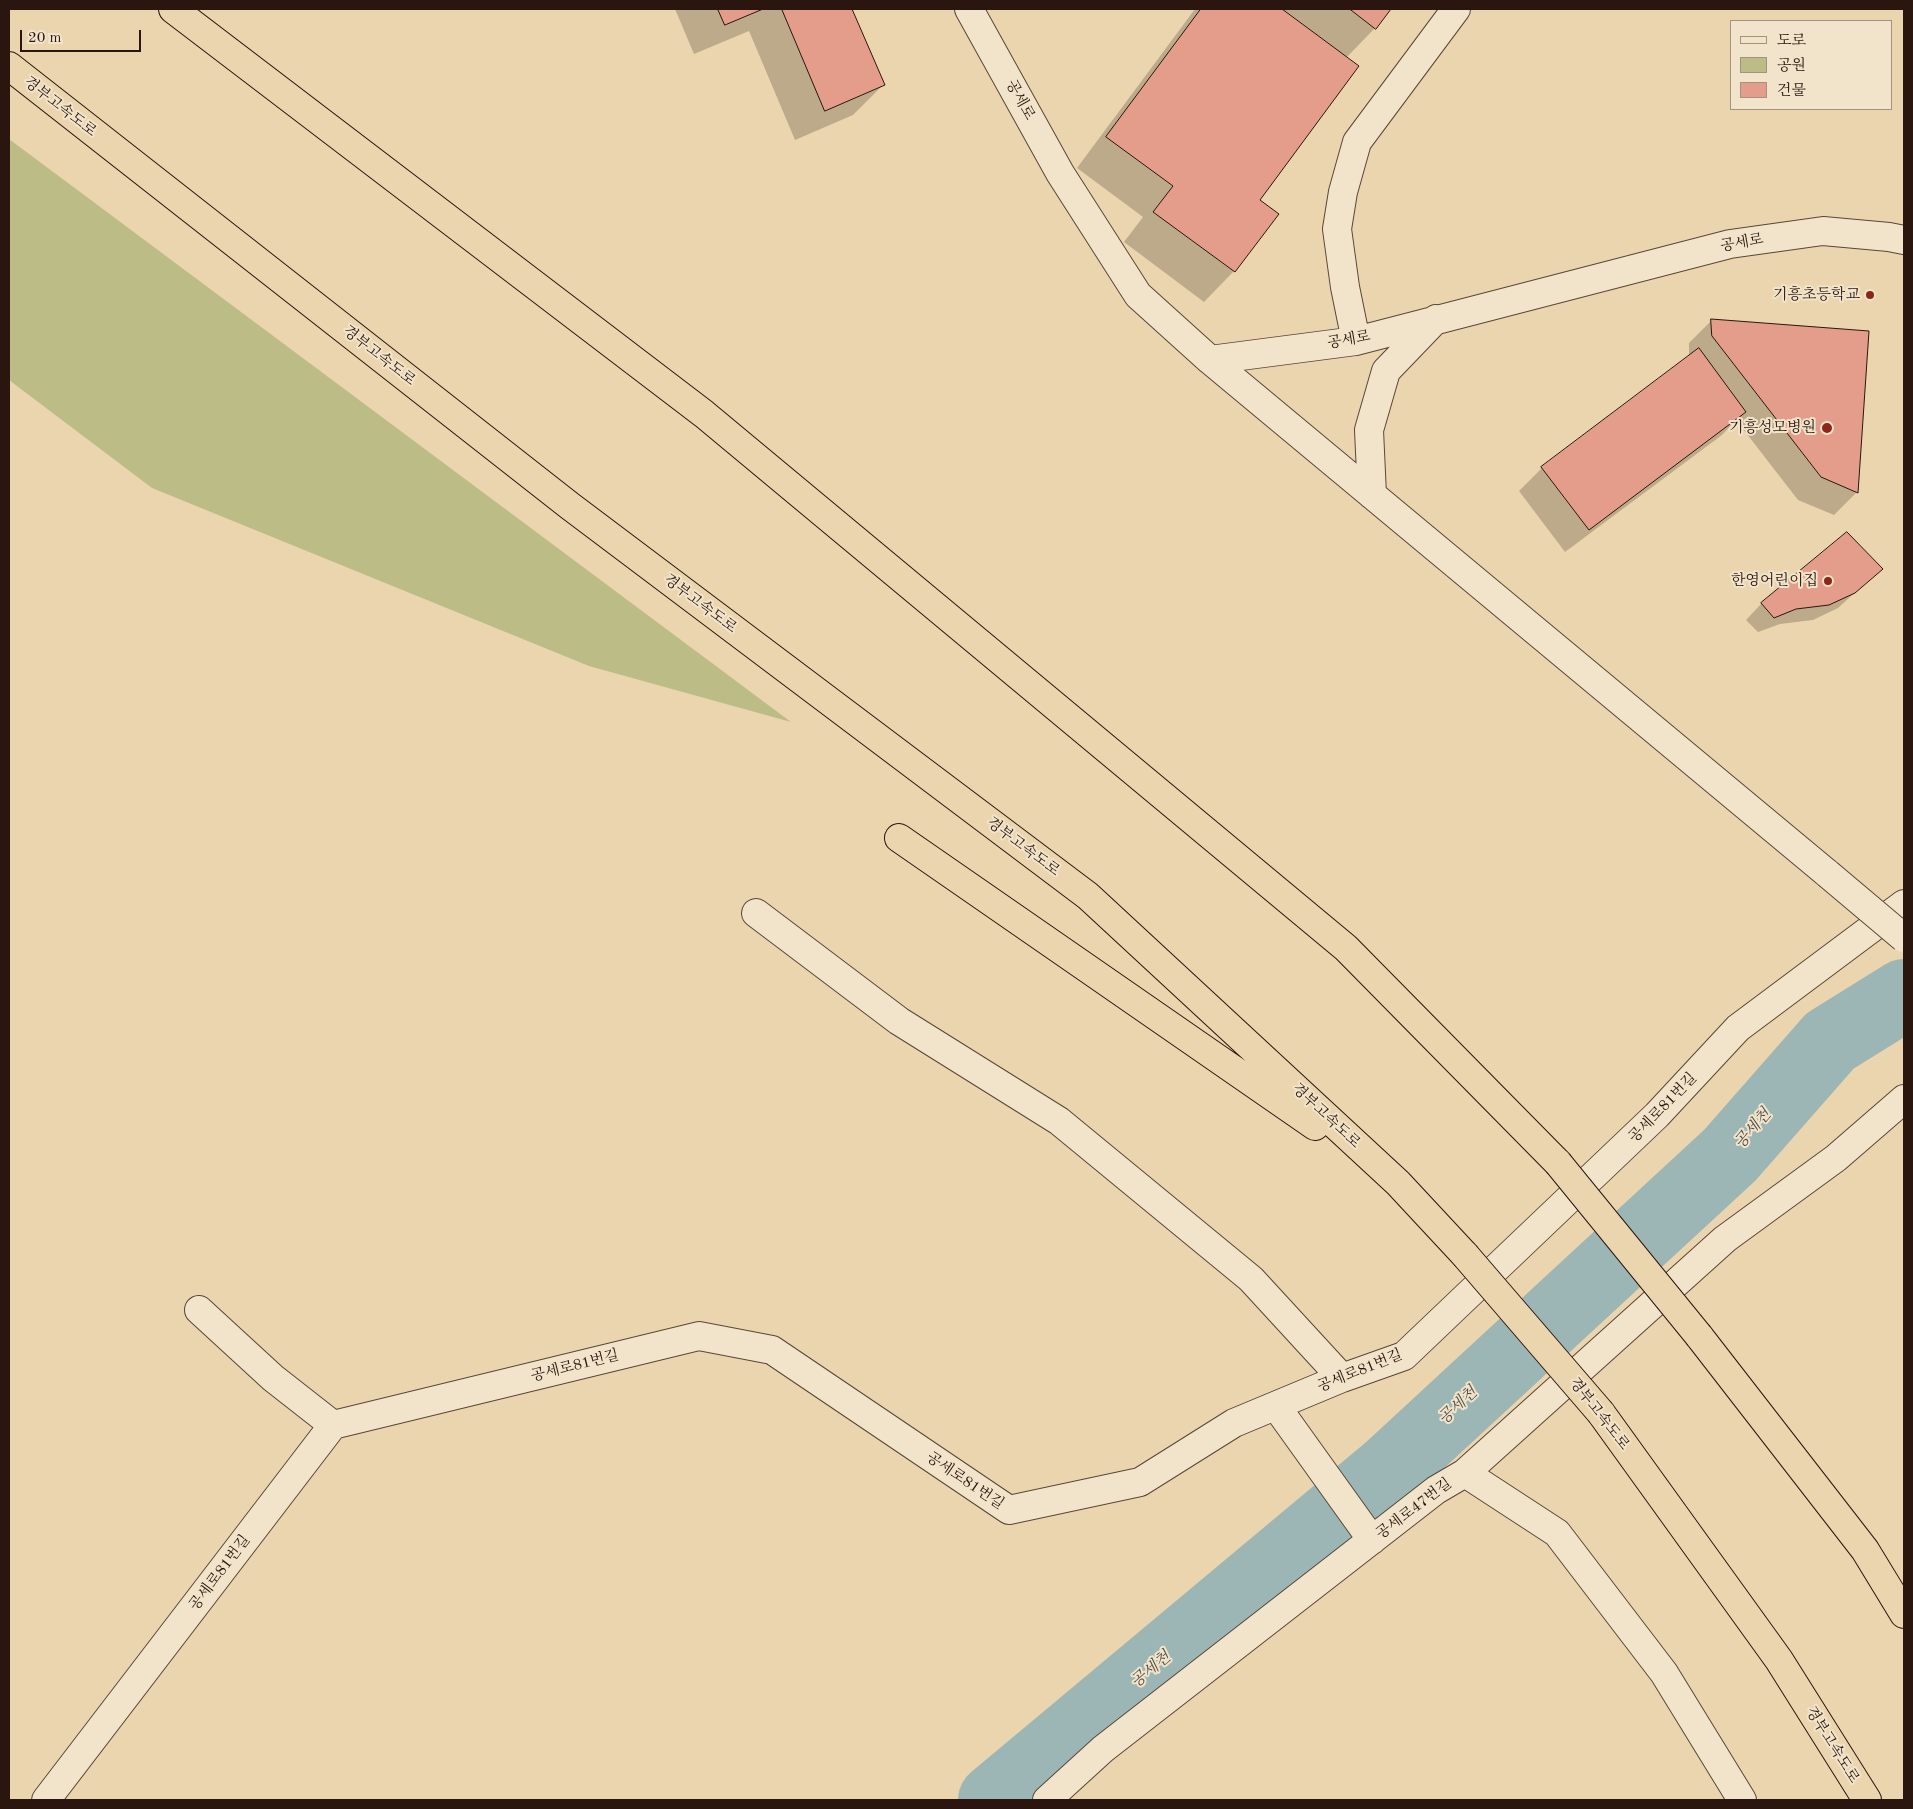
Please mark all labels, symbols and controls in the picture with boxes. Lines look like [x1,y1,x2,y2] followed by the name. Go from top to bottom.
[22,20,144,52] scale bar
[1730,20,1893,110] legend
[28,31,62,46] text: 20 m
[1777,34,1806,49] text: 도로
[1777,59,1806,74] text: 공원
[20,73,100,141] street label: 경부고속도로
[1002,77,1038,123] street label: 공세로
[1777,84,1806,99] text: 건물
[1719,230,1765,256] street label: 공세로
[1773,286,1860,304] place label: 기흥초등학교
[1864,289,1876,301] marker: 기흥초등학교
[339,322,419,390] street label: 경부고속도로
[1326,327,1372,353] street label: 공세로
[1729,419,1816,437] place label: 기흥성모병원
[1820,421,1834,435] marker: 기흥성모병원
[660,571,740,637] street label: 경부고속도로
[1731,572,1818,590] place label: 한영어린이집
[1822,575,1834,587] marker: 한영어린이집
[983,814,1063,880] street label: 경부고속도로
[1625,1069,1701,1147] street label: 공세로81번길
[1288,1080,1364,1152] street label: 경부고속도로
[1731,1105,1775,1153] water label: 공세천
[529,1346,621,1386] street label: 공세로81번길
[1315,1346,1405,1396] street label: 공세로81번길
[1565,1374,1633,1454] street label: 경부고속도로
[1434,1383,1482,1429] water label: 공세천
[923,1448,1007,1514] street label: 공세로81번길
[1373,1475,1455,1543] street label: 공세로47번길
[186,1532,254,1614] street label: 공세로81번길
[1127,1648,1175,1692] water label: 공세천
[1801,1703,1863,1787] street label: 경부고속도로

